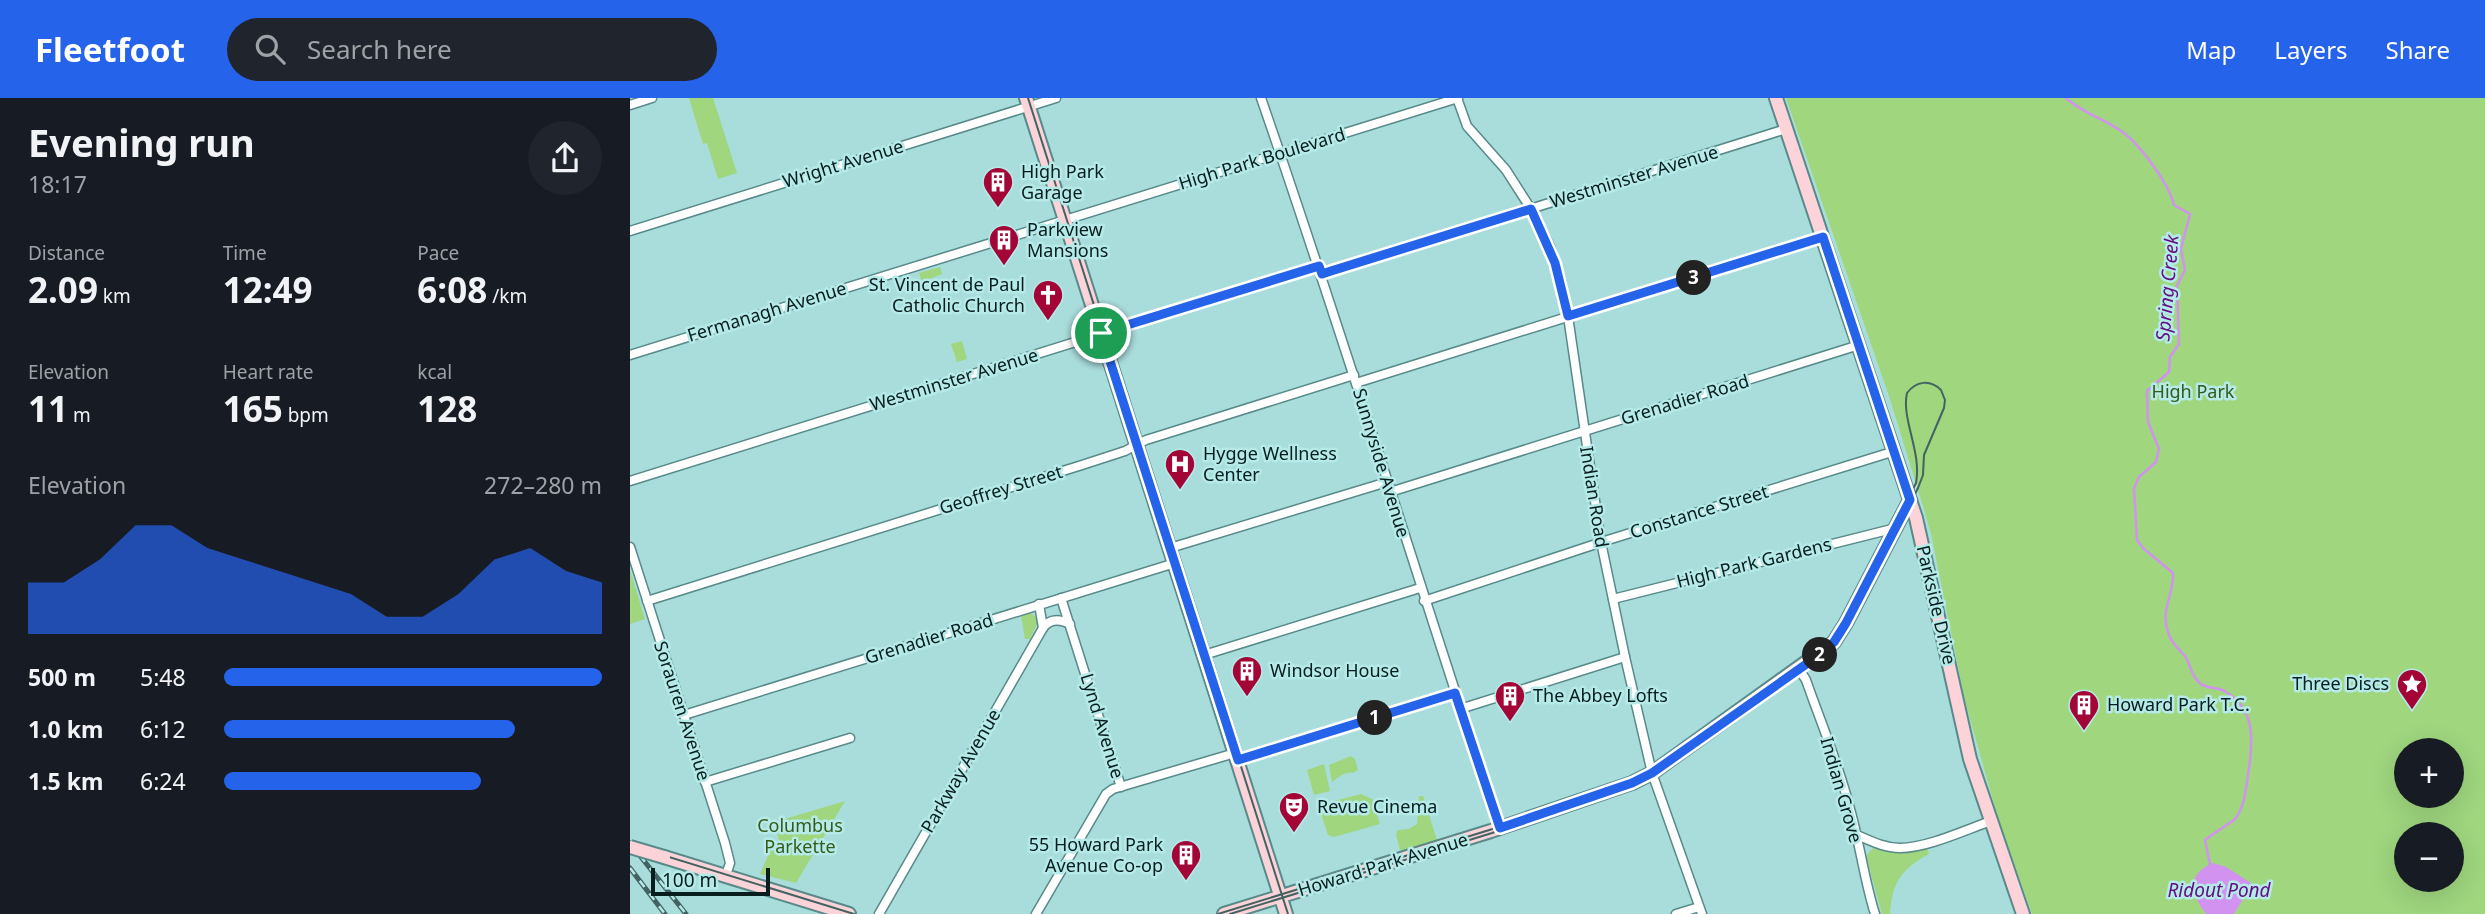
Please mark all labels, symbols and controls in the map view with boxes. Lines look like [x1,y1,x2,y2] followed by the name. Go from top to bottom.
[227,18,717,81] search box
[35,27,185,72] text: Fleetfoot
[251,30,289,68] icon: search
[307,31,452,67] text: Search here
[2186,33,2236,66] text: Map
[2274,33,2348,66] text: Layers
[2386,33,2450,66] text: Share
[28,116,255,168] text: Evening run
[528,121,602,195] button: share
[1175,121,1348,195] street label: High Park Boulevard
[779,133,906,193] street label: Wright Avenue
[1547,139,1721,213] street label: Westminster Avenue
[1021,159,1104,204] place label: High Park Garage
[981,165,1015,209] building icon: High Park Garage
[28,168,87,200] text: 18:17
[1027,217,1108,262] place label: Parkview Mansions
[987,223,1021,267] building icon: Parkview Mansions
[2149,233,2185,342] water label: Spring Creek
[28,240,105,266] text: Distance
[223,240,267,266] text: Time
[417,240,459,266] text: Pace
[1676,260,1712,296] pin: 3
[1688,264,1699,290] text: 3
[28,266,98,313] text: 2.09
[223,266,313,313] text: 12:49
[417,266,487,313] text: 6:08
[869,272,1025,317] place label: St. Vincent de Paul Catholic Church
[684,275,849,347] street label: Fermanagh Avenue
[1031,278,1065,322] church icon: St. Vincent de Paul Catholic Church
[98,283,131,309] text: km
[487,283,527,309] text: /km
[1071,303,1131,363] pin
[1082,314,1120,352] icon: arrive
[867,342,1041,416] street label: Westminster Avenue
[28,359,109,385] text: Elevation
[223,359,313,385] text: Heart rate
[417,359,452,385] text: kcal
[1618,368,1752,430] street label: Grenadier Road
[2152,379,2235,403] park label: High Park
[28,385,68,432] text: 11
[223,385,283,432] text: 165
[417,385,477,432] text: 128
[1348,385,1416,540] street label: Sunnyside Avenue
[68,402,91,428] text: m
[283,402,329,428] text: bpm
[1203,441,1337,486] place label: Hygge Wellness Center
[1575,445,1615,549] street label: Indian Road
[1163,447,1197,491] hospital icon: Hygge Wellness Center
[936,459,1066,519] street label: Geoffrey Street
[28,469,126,501] text: Elevation
[484,469,602,501] text: 272–280 m
[1627,478,1771,543] street label: Constance Street
[1674,531,1834,593] street label: High Park Gardens
[1912,543,1962,667] street label: Parkside Drive
[862,607,996,669] street label: Grenadier Road
[649,638,717,783] street label: Sorauren Avenue
[1802,638,1838,672] pin: 2
[1814,641,1825,667] text: 2
[1230,654,1264,698] building icon: Windsor House
[1270,658,1399,682] place label: Windsor House
[28,661,96,693] text: 500 m
[140,661,186,693] text: 5:48
[2395,667,2429,711] place icon: Three Discs
[1076,670,1130,781] street label: Lynd Avenue
[2292,671,2389,695] place label: Three Discs
[1493,679,1527,723] building icon: The Abbey Lofts
[1533,683,1668,707] place label: The Abbey Lofts
[2067,688,2101,732] building icon: Howard Park T.C.
[2107,692,2250,716] place label: Howard Park T.C.
[1358,700,1392,736] pin: 1
[915,704,1005,837] street label: Parkway Avenue
[1369,704,1380,730] text: 1
[28,713,103,745] text: 1.0 km
[140,713,186,745] text: 6:12
[1815,734,1868,845] street label: Indian Grove
[2394,738,2464,892] map controls
[2394,738,2464,808] button: +
[28,765,103,797] text: 1.5 km
[140,765,186,797] text: 6:24
[1277,790,1311,834] theatre icon: Revue Cinema
[1317,794,1437,818] place label: Revue Cinema
[757,813,843,858] park label: Columbus Parkette
[2394,822,2464,892] button: −
[1295,827,1471,901] street label: Howard Park Avenue
[1029,832,1163,877] place label: 55 Howard Park Avenue Co-op
[1169,838,1203,882] building icon: 55 Howard Park Avenue Co-op
[651,865,770,897] scale bar
[662,867,717,893] text: 100 m
[2167,877,2272,903] water label: Ridout Pond

